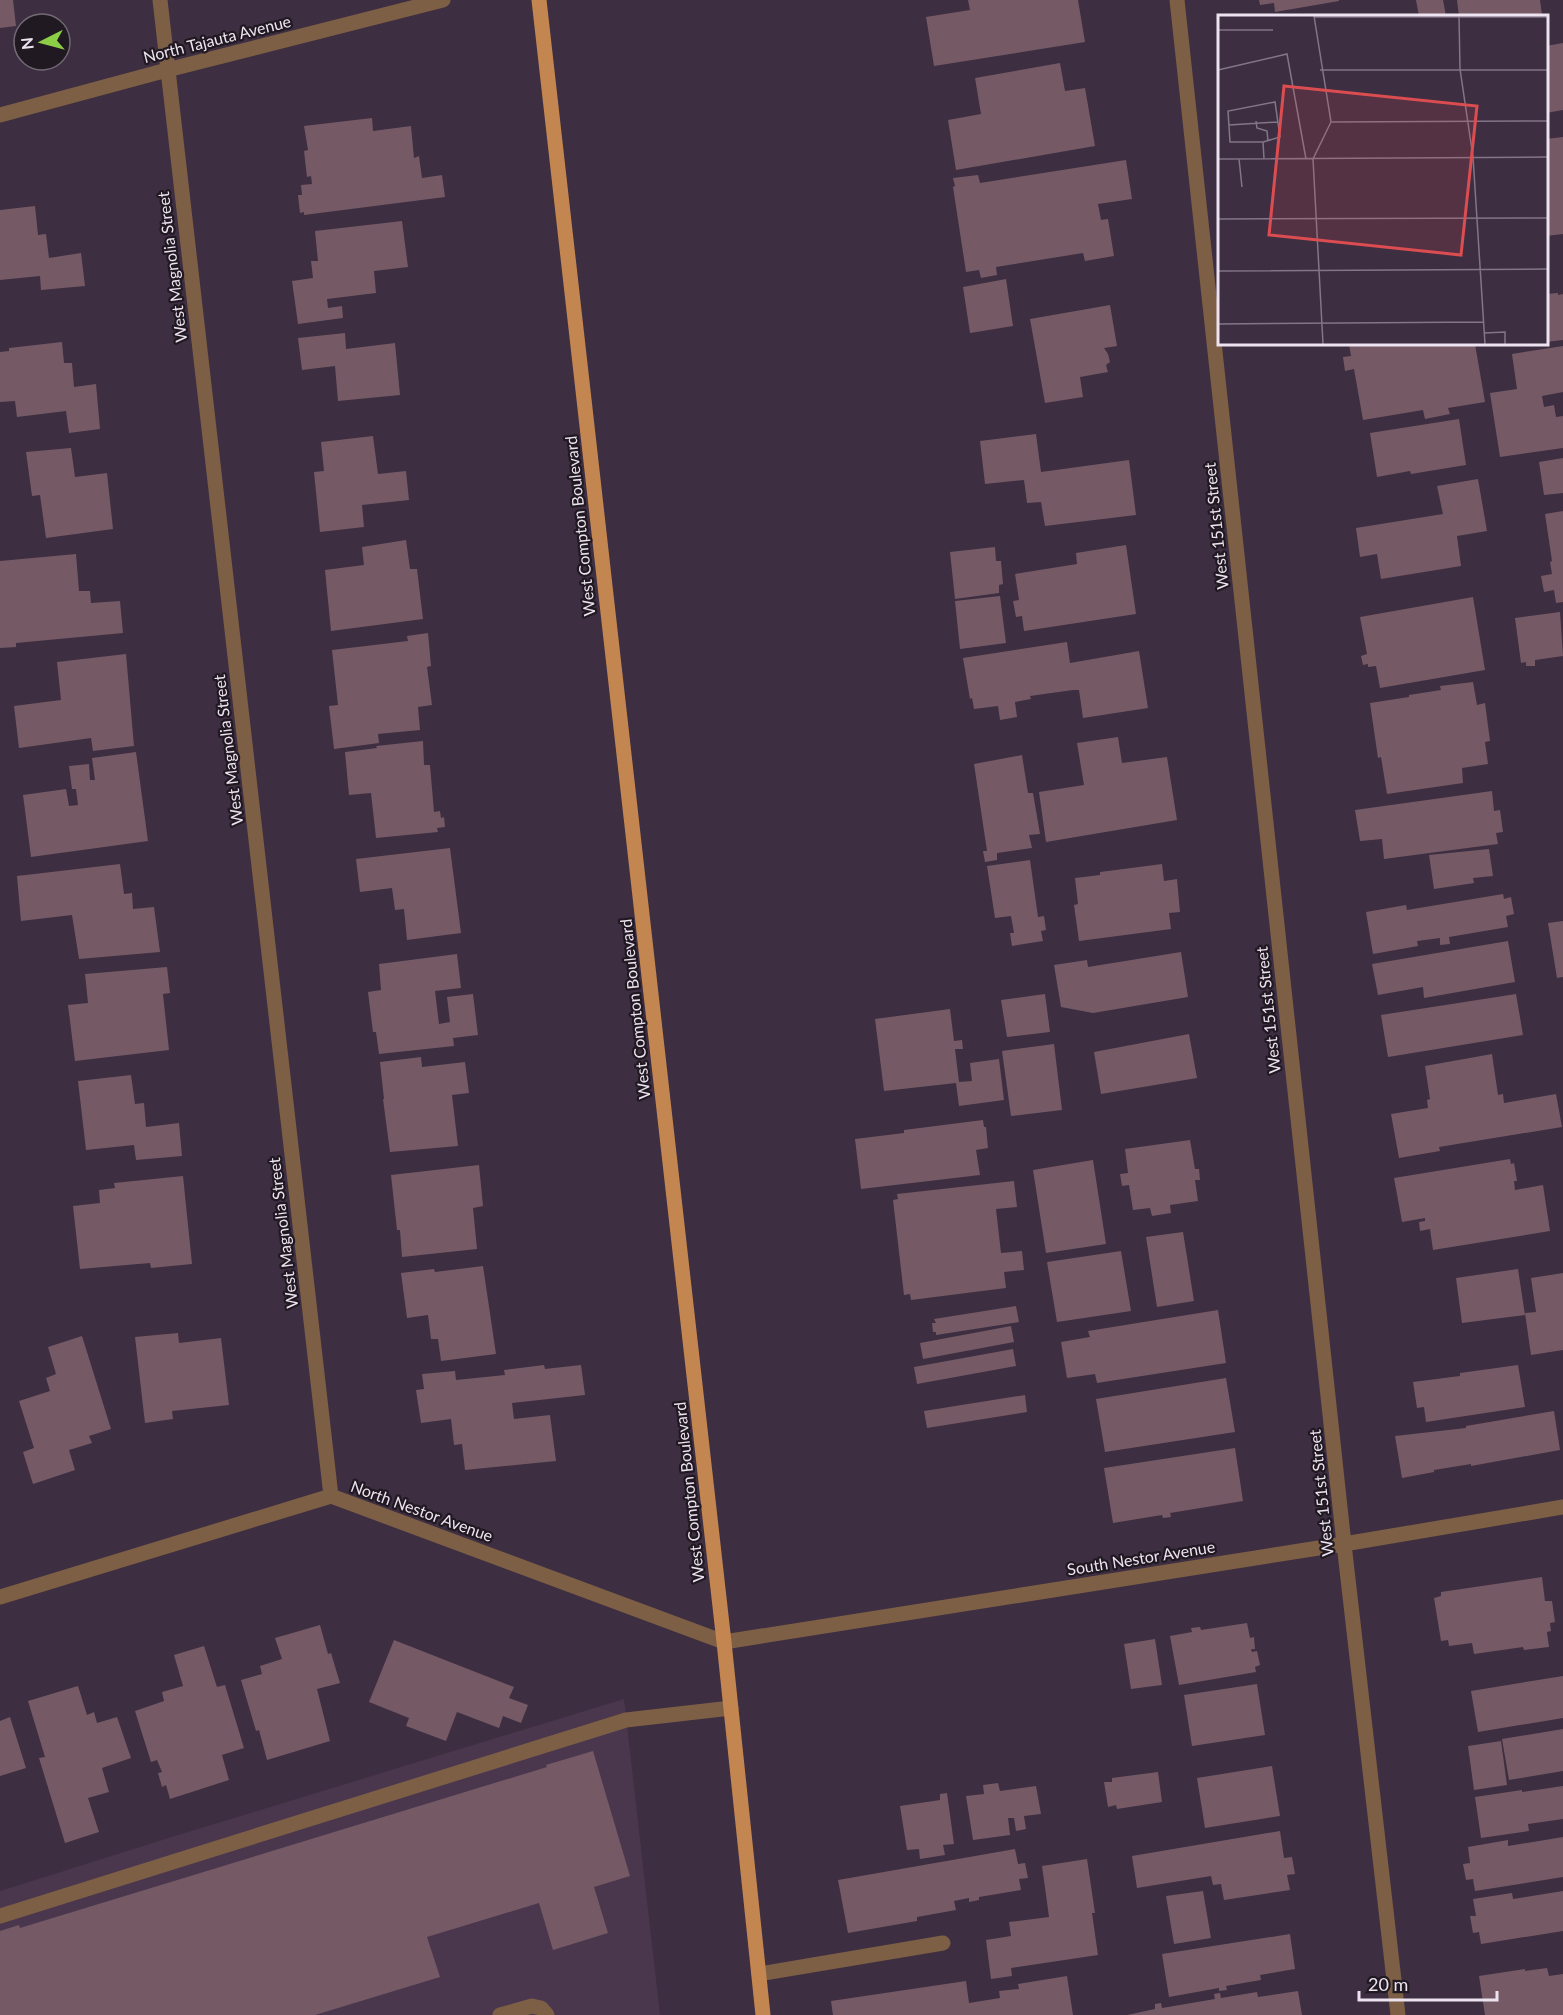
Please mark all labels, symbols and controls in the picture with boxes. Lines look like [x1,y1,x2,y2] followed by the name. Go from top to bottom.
[141,11,293,66] street label: North Tajauta Avenue
[12,12,72,72] north arrow
[1218,15,1548,345] inset map
[16,36,37,51] text: N
[153,190,190,343] street label: West Magnolia Street
[561,435,598,617] street label: West Compton Boulevard
[1199,461,1232,591] street label: West 151st Street
[209,673,246,826] street label: West Magnolia Street
[616,918,653,1100] street label: West Compton Boulevard
[1251,945,1284,1075] street label: West 151st Street
[264,1156,301,1309] street label: West Magnolia Street
[670,1401,707,1583] street label: West Compton Boulevard
[1304,1428,1337,1558] street label: West 151st Street
[349,1476,496,1545] street label: North Nestor Avenue
[1066,1536,1216,1579] street label: South Nestor Avenue
[1359,1964,1497,2002] scale bar
[1368,1973,1408,1995] text: 20 m

